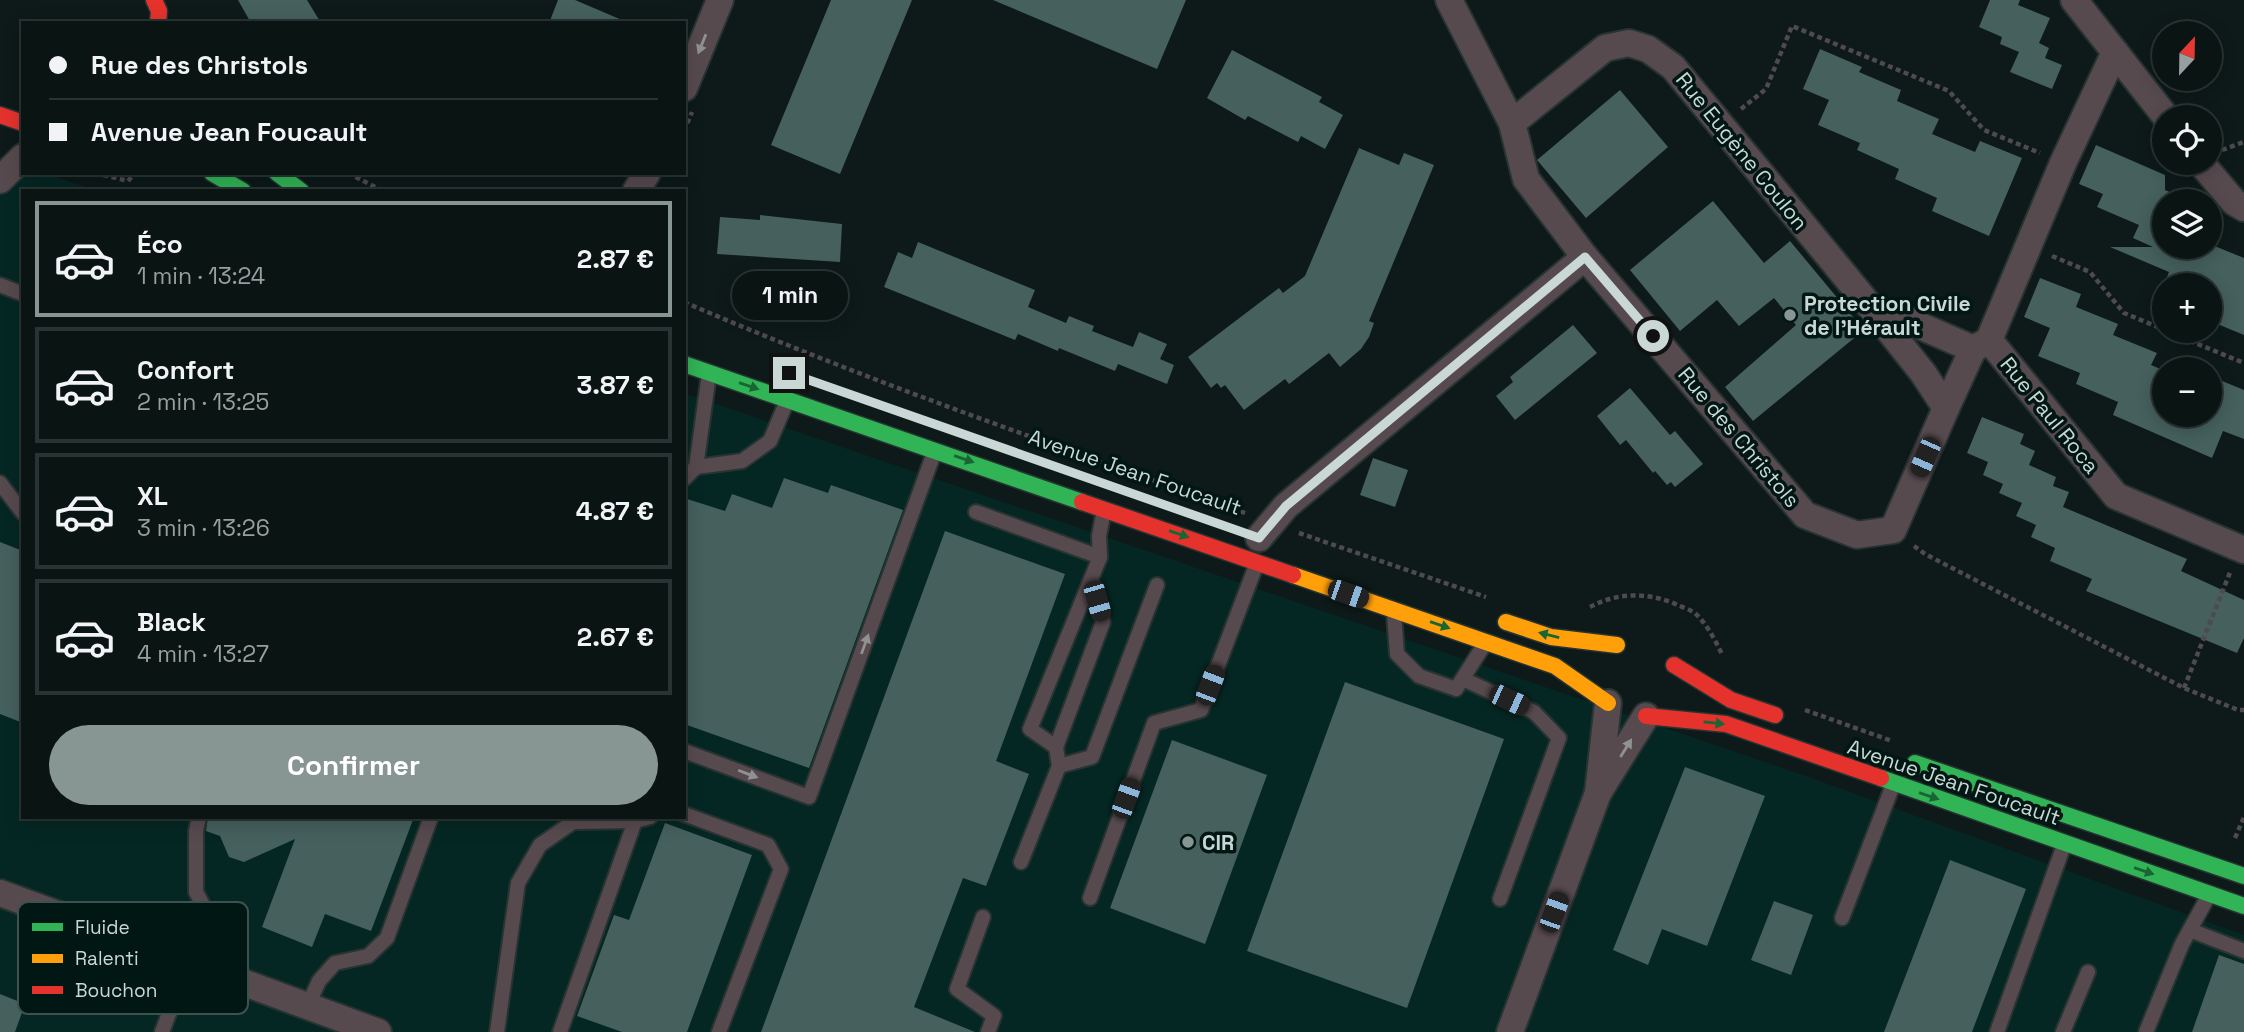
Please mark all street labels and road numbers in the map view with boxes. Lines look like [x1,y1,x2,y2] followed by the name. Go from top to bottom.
[1670,67,1814,235] street label: Rue Eugène Coulon
[1995,351,2105,479] street label: Rue Paul Roca
[1672,361,1806,513] street label: Rue des Christols
[1025,423,1245,521] street label: Avenue Jean Foucault
[1844,733,2064,831] street label: Avenue Jean Foucault

